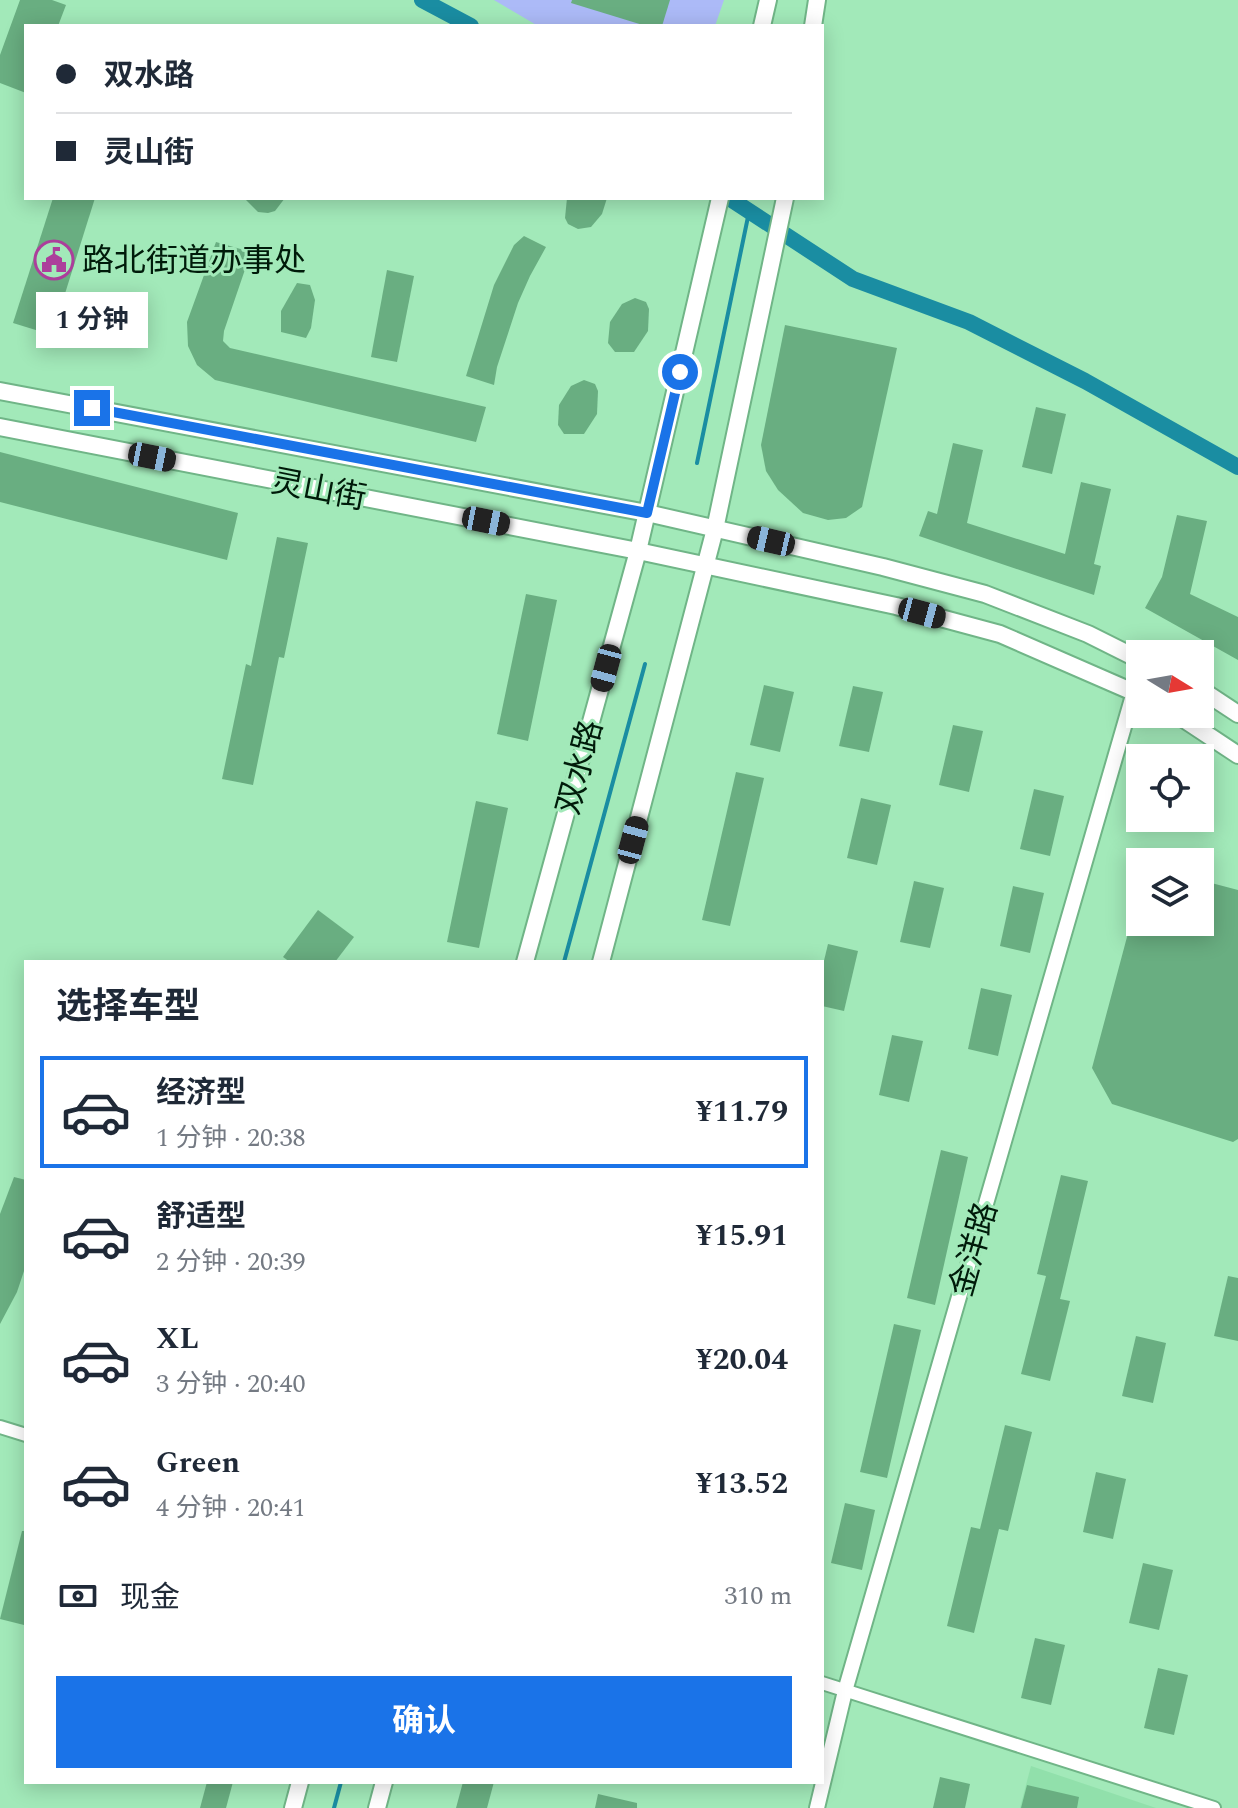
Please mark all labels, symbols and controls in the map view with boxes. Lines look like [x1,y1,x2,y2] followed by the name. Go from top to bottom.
[104,53,194,99] text: 双水路
[104,130,194,176] text: 灵山街
[82,237,306,286] place label: 路北街道办事处
[33,239,75,281] public building icon: 路北街道办事处
[36,292,148,348] callout: 1 分钟
[55,300,129,340] text: 1 分钟
[662,354,698,390] route start
[74,390,110,426] route end
[126,441,178,473] car
[267,457,371,524] street label: 灵山街
[460,505,512,537] car
[745,524,797,558] car
[896,595,948,631] car
[1126,640,1214,728] north arrow
[1126,640,1214,936] map controls
[588,642,624,694] car
[544,715,617,820] street label: 双水路
[1126,744,1214,832] button: locate
[615,814,651,866] car
[1126,848,1214,936] button: layers
[56,980,200,1035] text: 选择车型
[156,1070,246,1116] text: 经济型
[60,1076,132,1148] icon: car
[696,1089,788,1135] text: ¥11.79
[156,1118,306,1158] text: 1 分钟 · 20:38
[156,1194,246,1240] text: 舒适型
[938,1197,1011,1302] street label: 金洋路
[60,1200,132,1272] icon: car
[696,1213,788,1259] text: ¥15.91
[156,1242,306,1282] text: 2 分钟 · 20:39
[156,1316,199,1362] text: XL
[60,1324,132,1396] icon: car
[696,1337,788,1383] text: ¥20.04
[156,1364,306,1404] text: 3 分钟 · 20:40
[156,1440,240,1486] text: Green
[60,1448,132,1520] icon: car
[696,1461,788,1507] text: ¥13.52
[156,1488,306,1528] text: 4 分钟 · 20:41
[56,1574,100,1618] icon: cash
[120,1575,180,1621] text: 现金
[724,1576,792,1616] text: 310 m
[56,1676,792,1768] button: 确认

